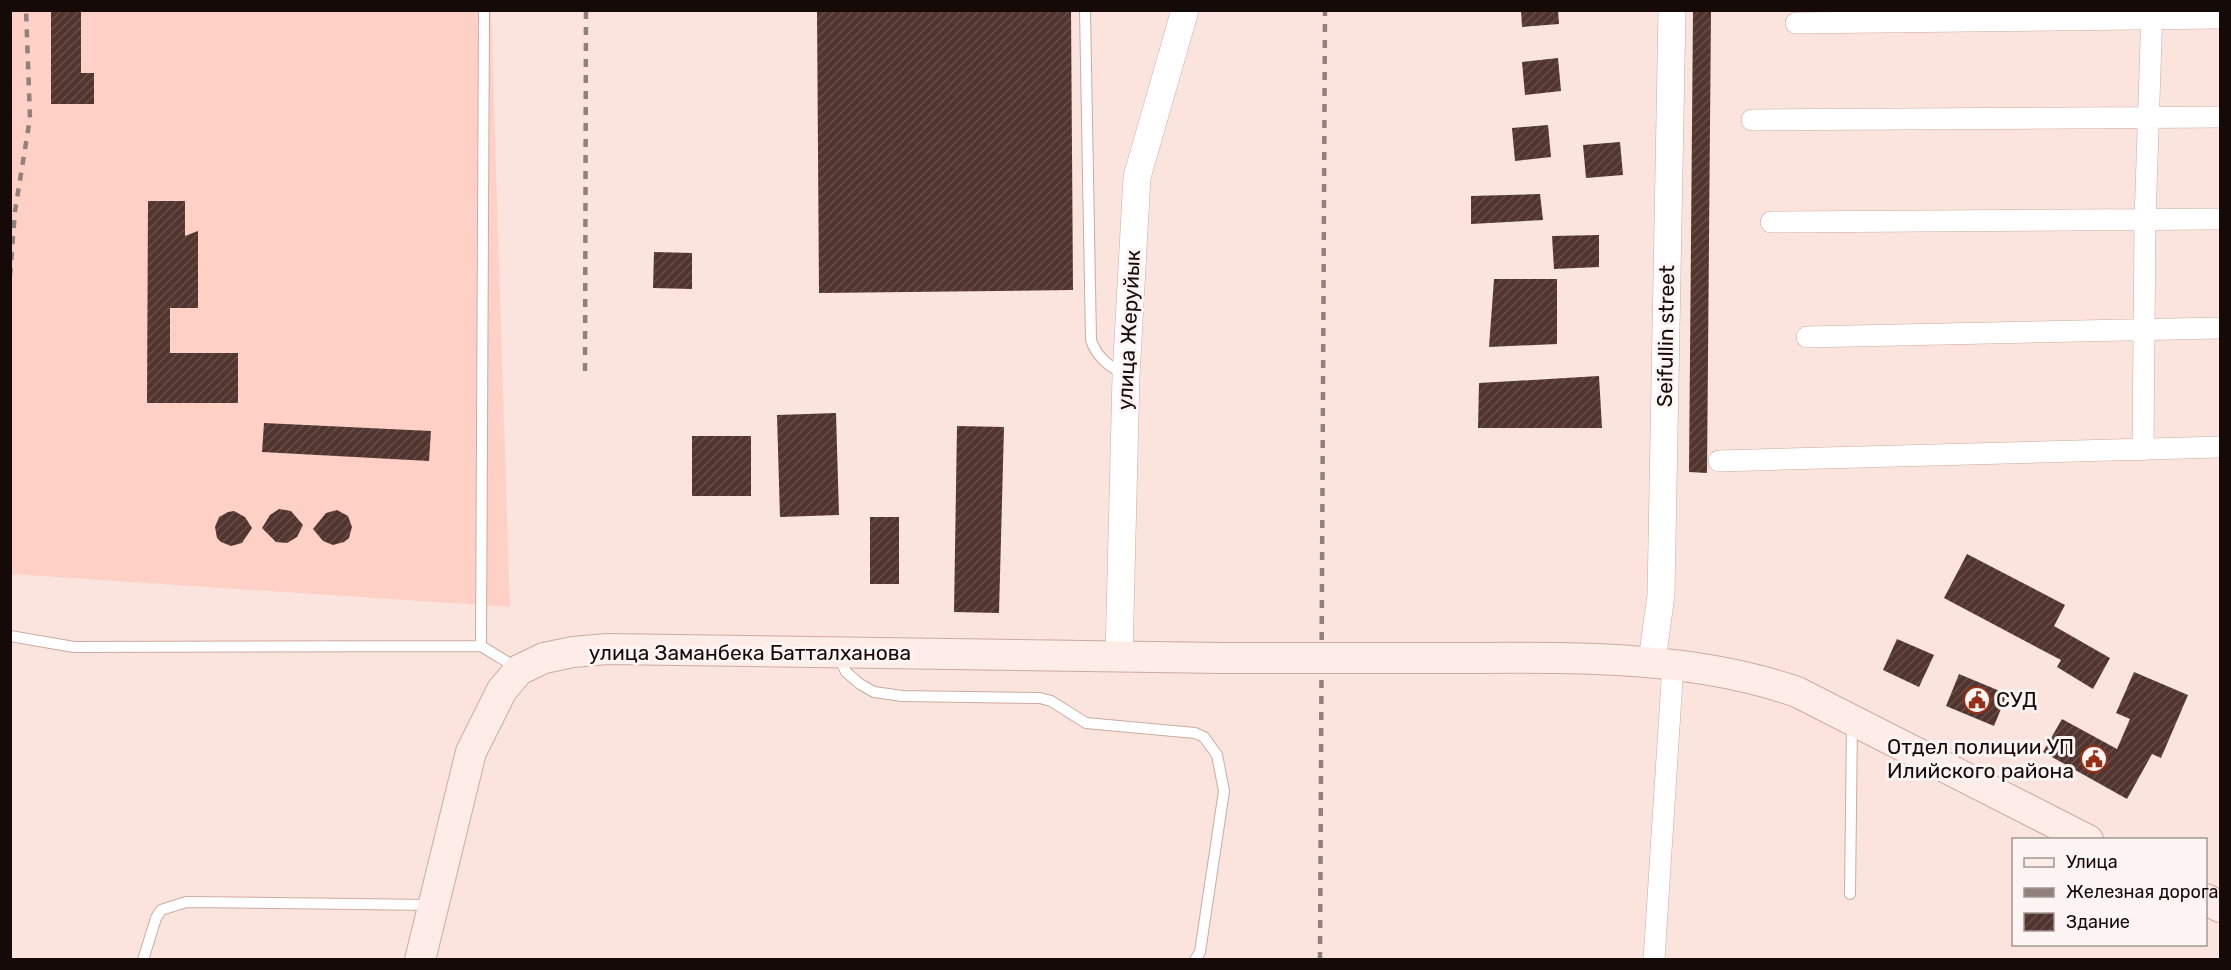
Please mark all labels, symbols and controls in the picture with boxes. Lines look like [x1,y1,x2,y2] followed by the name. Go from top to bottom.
[1112,249,1145,411] street label: улица Жеруйык
[1652,265,1679,407] street label: Seifullin street
[589,640,911,665] street label: улица Заманбека Батталханова
[1962,685,1992,715] public building icon: СУД
[1996,687,2037,712] place label: СУД
[1887,734,2074,783] place label: Отдел полиции УП Илийского района
[2079,744,2109,774] public building icon: Отдел полиции УП Илийского района
[2012,838,2207,946] legend
[2066,851,2118,873] text: Улица
[2066,881,2219,903] text: Железная дорога
[2066,911,2130,933] text: Здание

